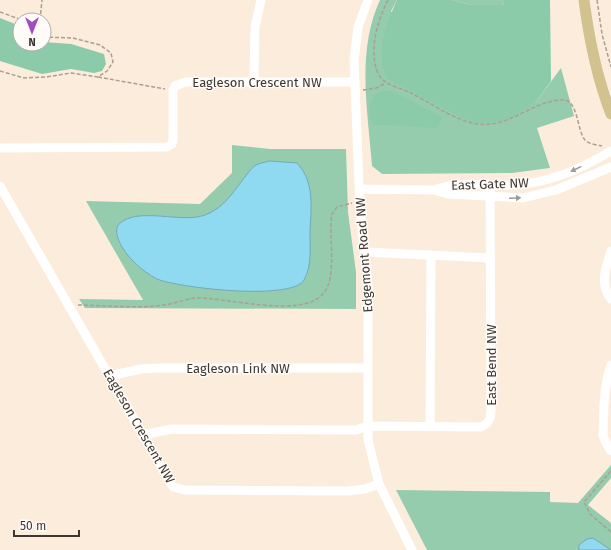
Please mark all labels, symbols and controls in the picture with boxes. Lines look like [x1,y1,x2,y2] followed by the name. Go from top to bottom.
[12,12,52,52] north arrow
[28,35,36,48] text: N
[192,75,322,90] street label: Eagleson Crescent NW
[571,166,582,172] one-way arrow
[451,175,529,193] street label: East Gate NW
[508,195,521,201] one-way arrow
[352,197,376,313] street label: Edgemont Road NW
[484,324,499,406] street label: East Bend NW
[186,361,290,376] street label: Eagleson Link NW
[100,366,178,486] street label: Eagleson Crescent NW
[14,512,79,538] scale bar
[20,519,46,533] text: 50 m

